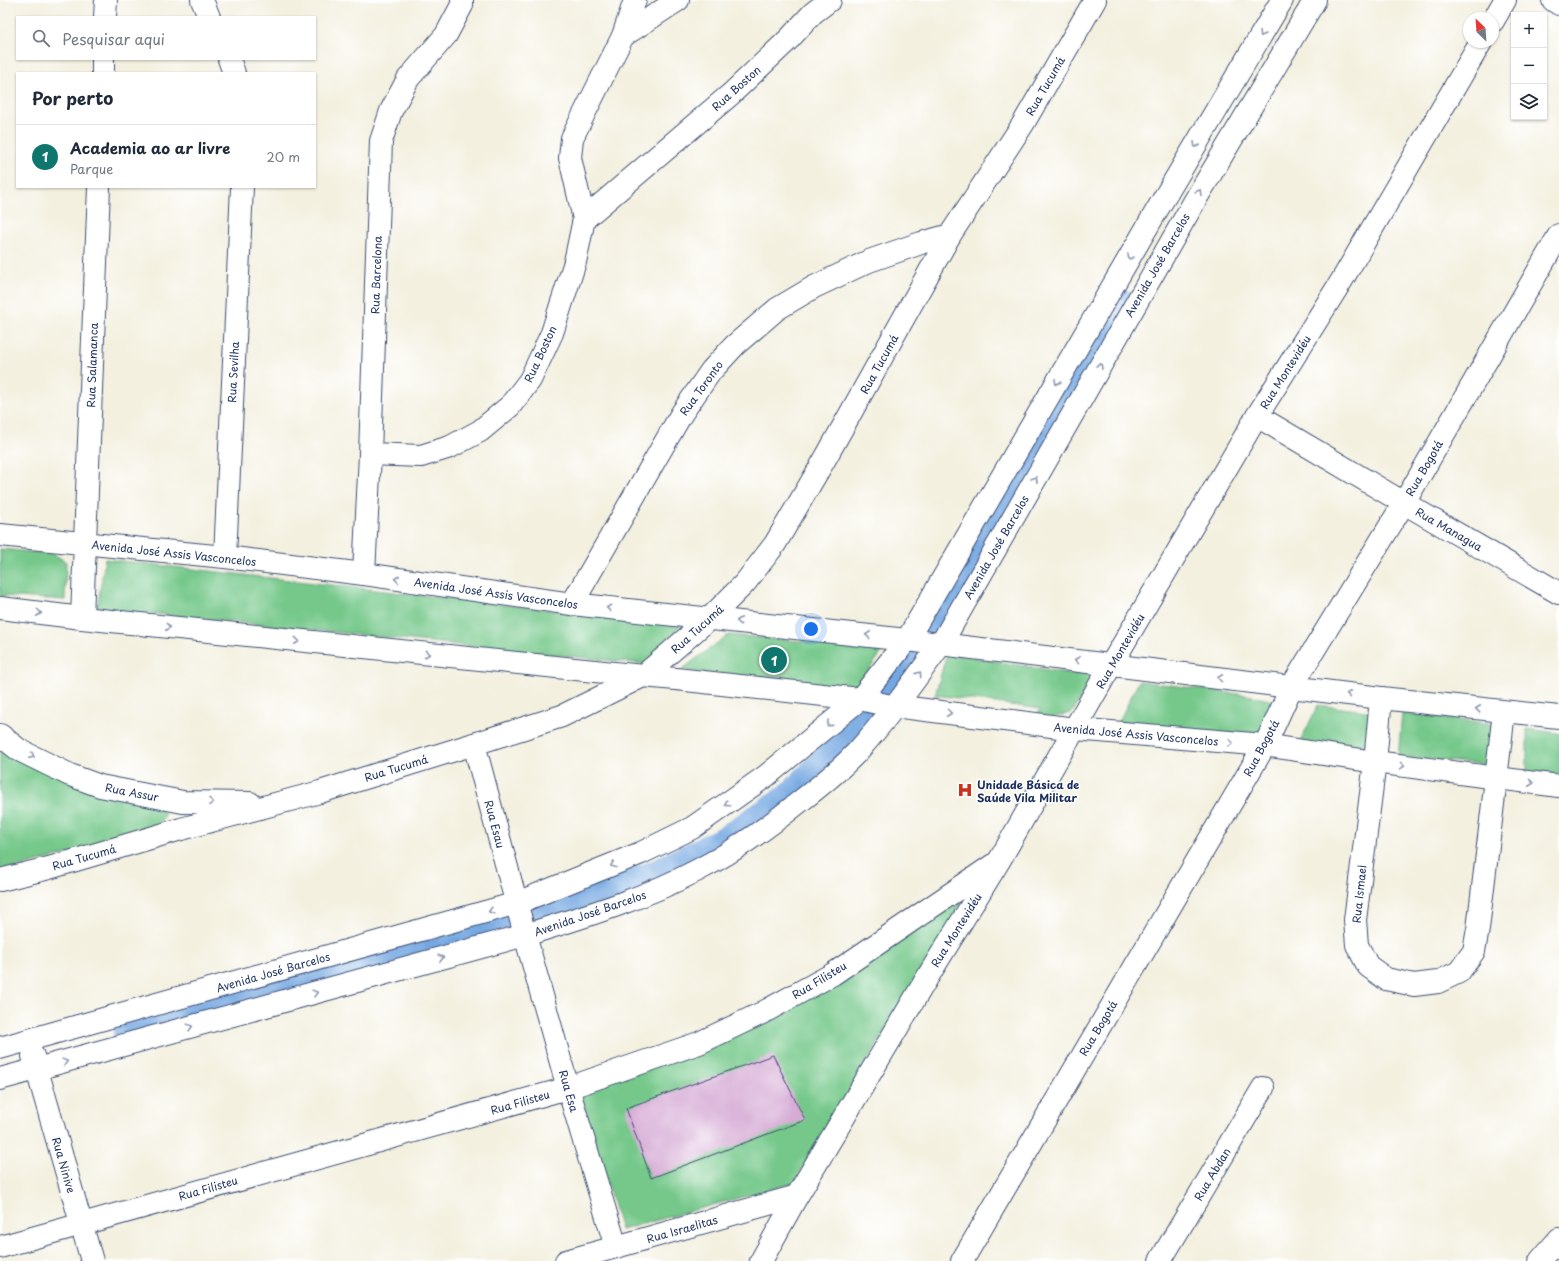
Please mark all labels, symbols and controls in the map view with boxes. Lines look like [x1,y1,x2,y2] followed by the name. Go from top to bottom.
[1463,12,1499,48] north arrow
[1511,12,1547,120] map controls
[1511,12,1547,48] button: +
[16,16,316,60] search box
[30,27,52,49] icon: search
[62,27,165,50] text: Pesquisar aqui
[1259,30,1267,37] one-way arrow
[1511,48,1547,84] button: −
[1021,53,1069,119] street label: Rua Tucumá
[708,61,764,115] street label: Rua Boston
[1511,84,1547,120] button: layers
[32,85,113,111] text: Por perto
[70,136,230,159] text: Academia ao ar livre
[1193,141,1200,148] one-way arrow
[42,147,48,166] text: 1
[266,147,300,166] text: 20 m
[70,159,113,178] text: Parque
[1195,189,1202,196] one-way arrow
[1120,210,1194,320] street label: Avenida José Barcelos
[366,235,386,314] street label: Rua Barcelona
[1127,253,1134,260] one-way arrow
[82,322,102,408] street label: Rua Salamanca
[519,323,561,385] street label: Rua Boston
[856,331,902,397] street label: Rua Tucumá
[1255,332,1315,412] street label: Rua Montevidéu
[223,341,243,403] street label: Rua Sevilha
[675,357,727,419] street label: Rua Toronto
[1095,363,1102,370] one-way arrow
[1055,378,1062,385] one-way arrow
[1401,437,1447,499] street label: Rua Bogotá
[1031,475,1038,483] one-way arrow
[959,492,1033,602] street label: Avenida José Barcelos
[1412,503,1486,555] street label: Rua Managua
[91,536,257,570] street label: Avenida José Assis Vasconcelos
[413,573,579,613] street label: Avenida José Assis Vasconcelos
[394,575,400,584] one-way arrow
[667,601,727,657] street label: Rua Tucumá
[606,604,612,613] one-way arrow
[36,608,42,617] one-way arrow
[1092,610,1148,692] street label: Rua Montevidéu
[736,617,742,626] one-way arrow
[801,619,821,639] your location
[165,623,171,632] one-way arrow
[865,631,871,640] one-way arrow
[294,636,300,645] one-way arrow
[761,645,787,675] pin: 1
[423,649,430,658] one-way arrow
[1074,656,1080,665] one-way arrow
[914,672,921,679] one-way arrow
[1217,674,1223,683] one-way arrow
[1346,690,1352,699] one-way arrow
[1475,705,1481,714] one-way arrow
[946,708,952,717] one-way arrow
[1239,716,1283,779] street label: Rua Bogotá
[1053,718,1219,750] street label: Avenida José Assis Vasconcelos
[827,719,834,726] one-way arrow
[1228,738,1234,747] one-way arrow
[362,750,430,786] street label: Rua Tucumá
[28,751,36,759] one-way arrow
[1399,761,1405,770] one-way arrow
[977,776,1079,806] place label: Unidade Básica de Saúde Vila Militar
[104,778,161,806] street label: Rua Assur
[1528,778,1534,787] one-way arrow
[956,781,974,799] hospital icon: Unidade Básica de Saúde Vila Militar
[208,798,214,806] one-way arrow
[480,798,510,850] street label: Rua Esau
[724,799,731,807] one-way arrow
[50,840,118,874] street label: Rua Tucumá
[609,860,616,868] one-way arrow
[1347,864,1371,924] street label: Rua Ismael
[532,886,648,940] street label: Avenida José Barcelos
[926,890,986,970] street label: Rua Montevidéu
[488,906,495,914] one-way arrow
[214,948,332,996] street label: Avenida José Barcelos
[437,954,444,963] one-way arrow
[789,957,849,1003] street label: Rua Filisteu
[312,989,319,997] one-way arrow
[1075,997,1121,1059] street label: Rua Bogotá
[186,1023,193,1032] one-way arrow
[61,1058,68,1066] one-way arrow
[555,1068,583,1114] street label: Rua Esa
[488,1085,552,1119] street label: Rua Filisteu
[48,1135,80,1195] street label: Rua Ninive
[1189,1144,1235,1204] street label: Rua Abdan
[176,1171,240,1205] street label: Rua Filisteu
[645,1211,719,1247] street label: Rua Israelitas

